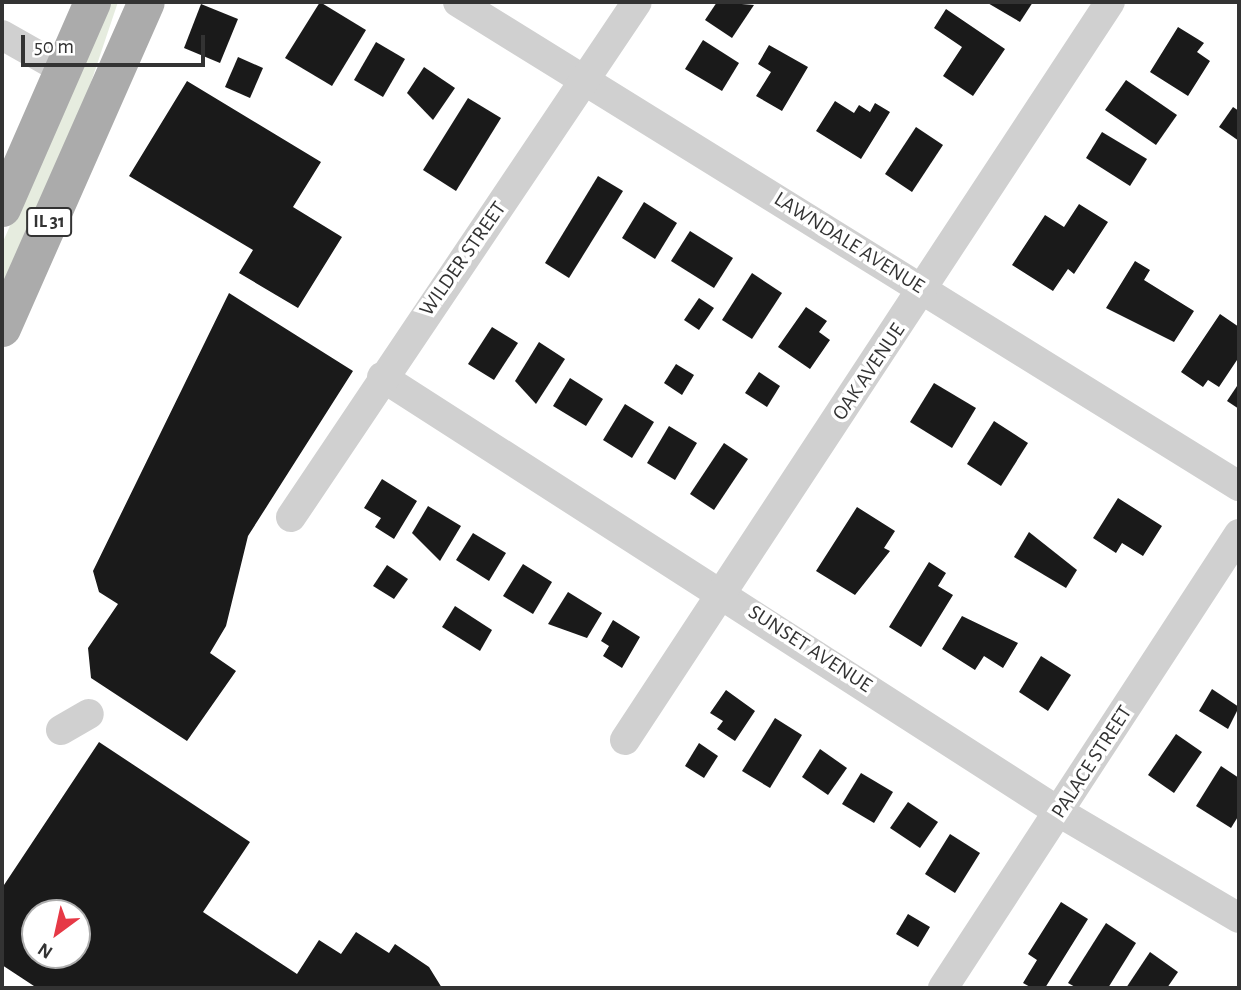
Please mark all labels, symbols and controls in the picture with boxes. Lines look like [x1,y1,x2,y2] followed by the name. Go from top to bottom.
[24,21,208,65] scale bar
[34,36,74,57] text: 50 m
[769,187,929,299] street label: LAWNDALE AVENUE
[414,197,512,321] street label: WILDER STREET
[24,206,74,238] road number: IL 31
[827,319,911,425] street label: OAK AVENUE
[743,600,877,698] street label: SUNSET AVENUE
[1046,701,1138,823] street label: PALACE STREET
[21,899,91,969] north arrow
[35,939,56,962] text: N

